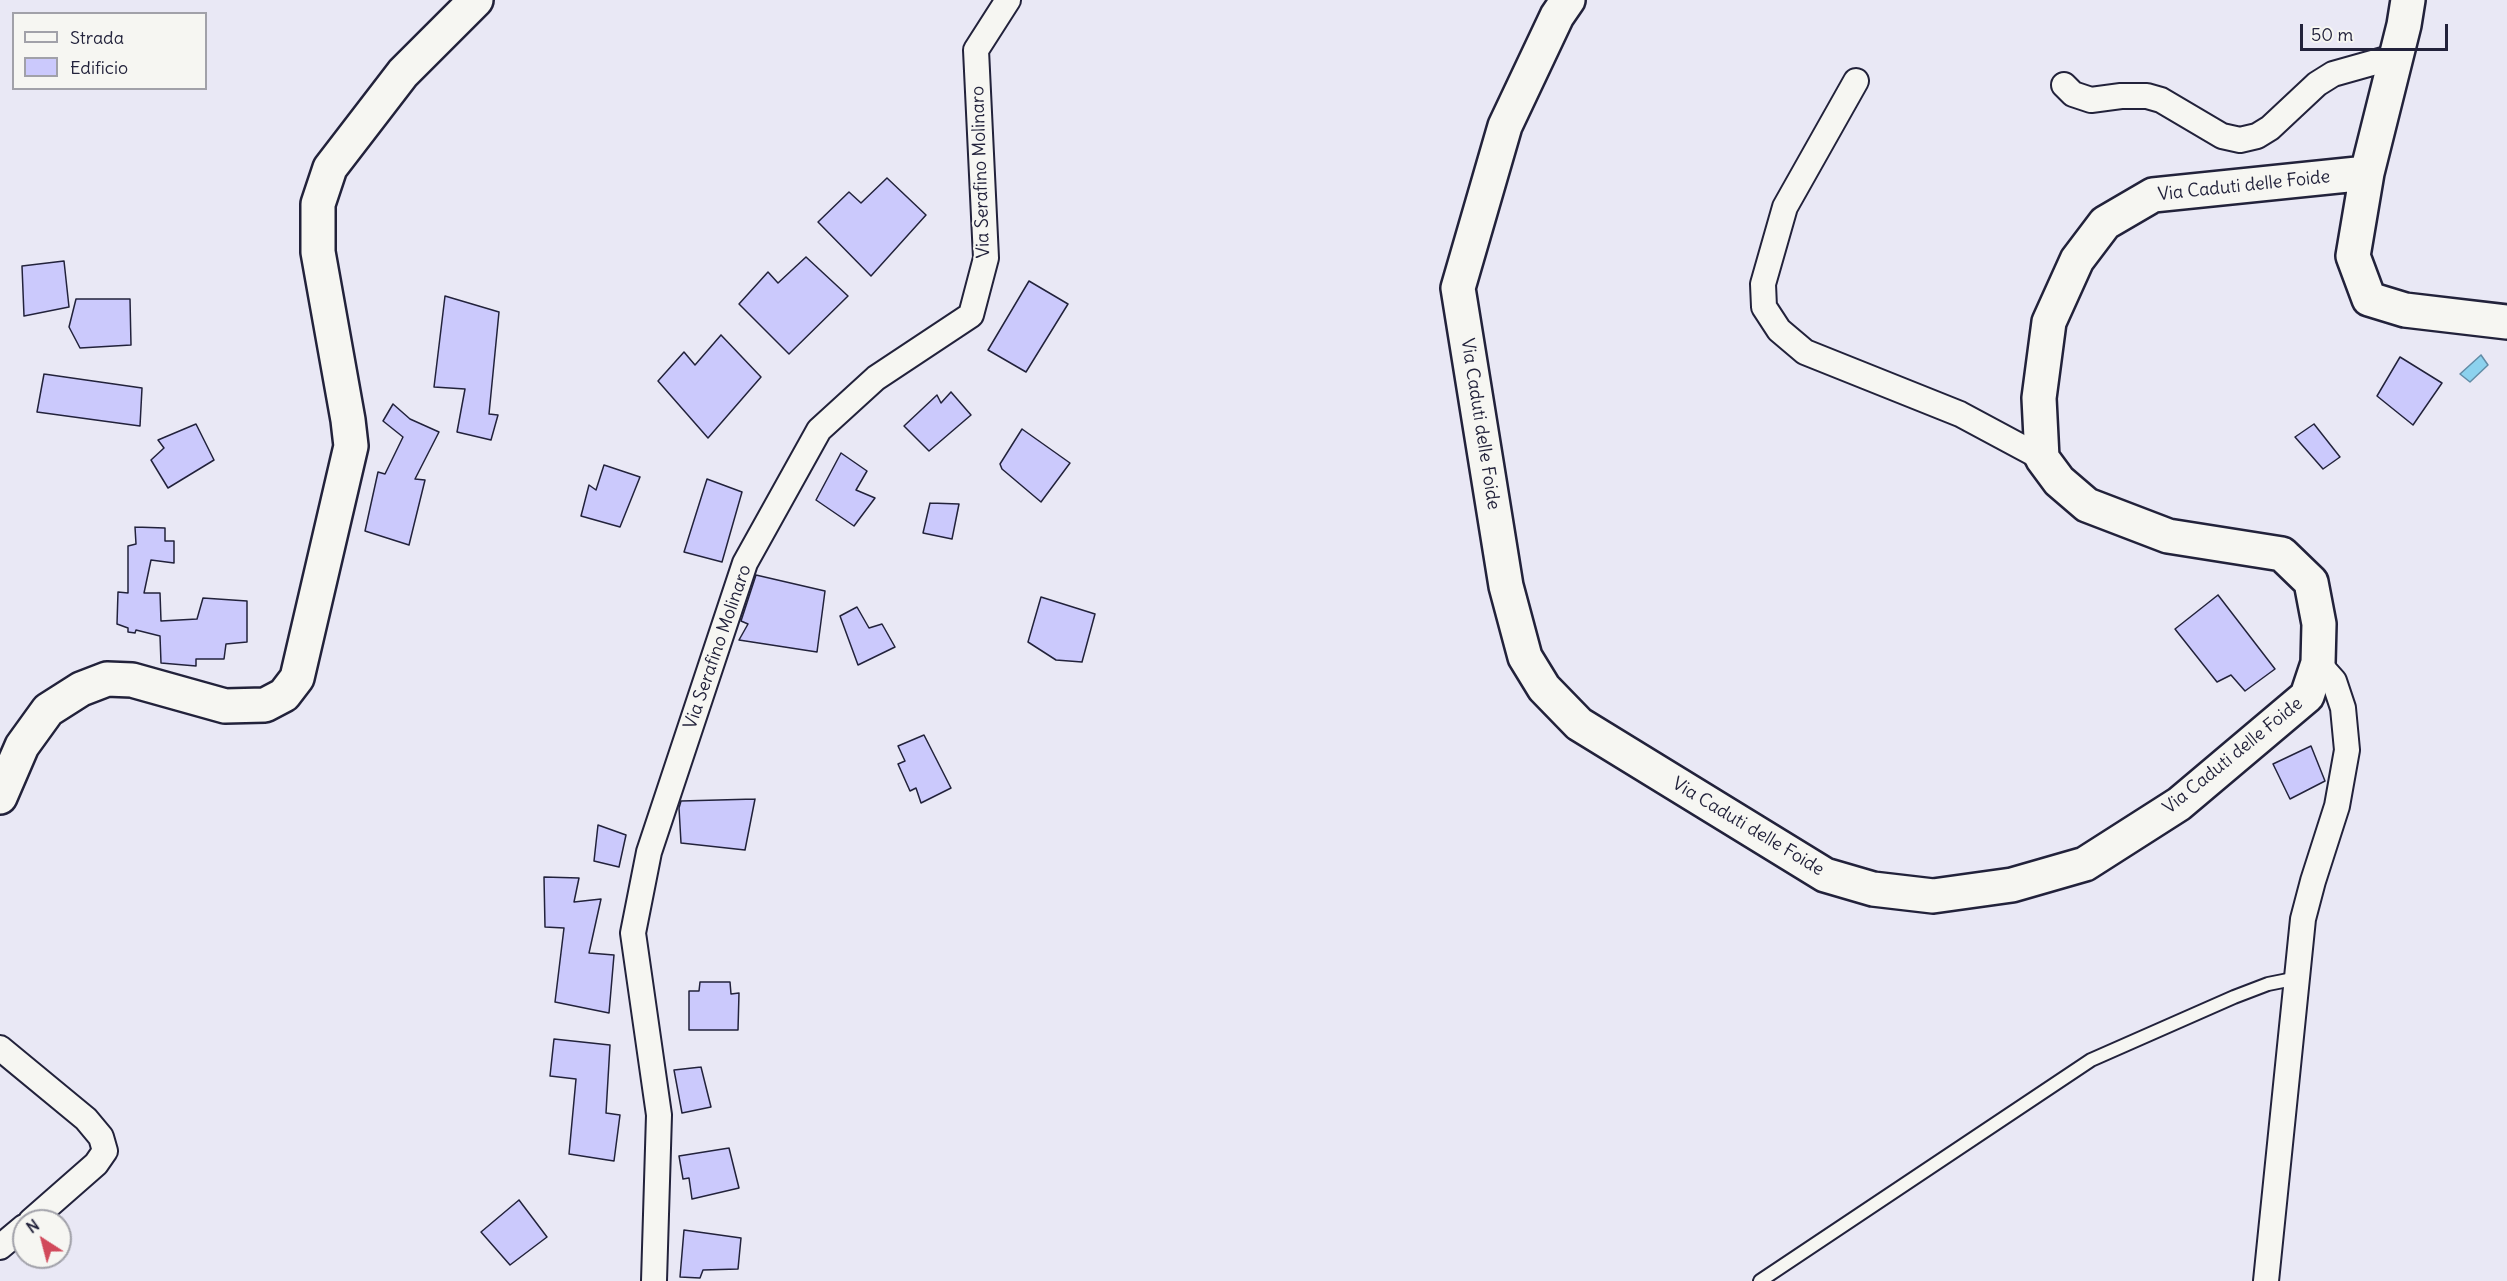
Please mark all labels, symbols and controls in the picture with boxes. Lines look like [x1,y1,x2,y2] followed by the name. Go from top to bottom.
[12,12,207,90] legend
[2303,12,2452,50] scale bar
[2311,23,2353,46] text: 50 m
[70,26,124,49] text: Strada
[70,56,128,79] text: Edificio
[967,86,995,258] street label: Via Serafino Molinaro
[2157,166,2331,206] street label: Via Caduti delle Foide
[1456,337,1504,511] street label: Via Caduti delle Foide
[680,562,756,732] street label: Via Serafino Molinaro
[2159,693,2307,819] street label: Via Caduti delle Foide
[1668,773,1828,881] street label: Via Caduti delle Foide
[12,1209,72,1269] north arrow
[22,1215,43,1237] text: N

